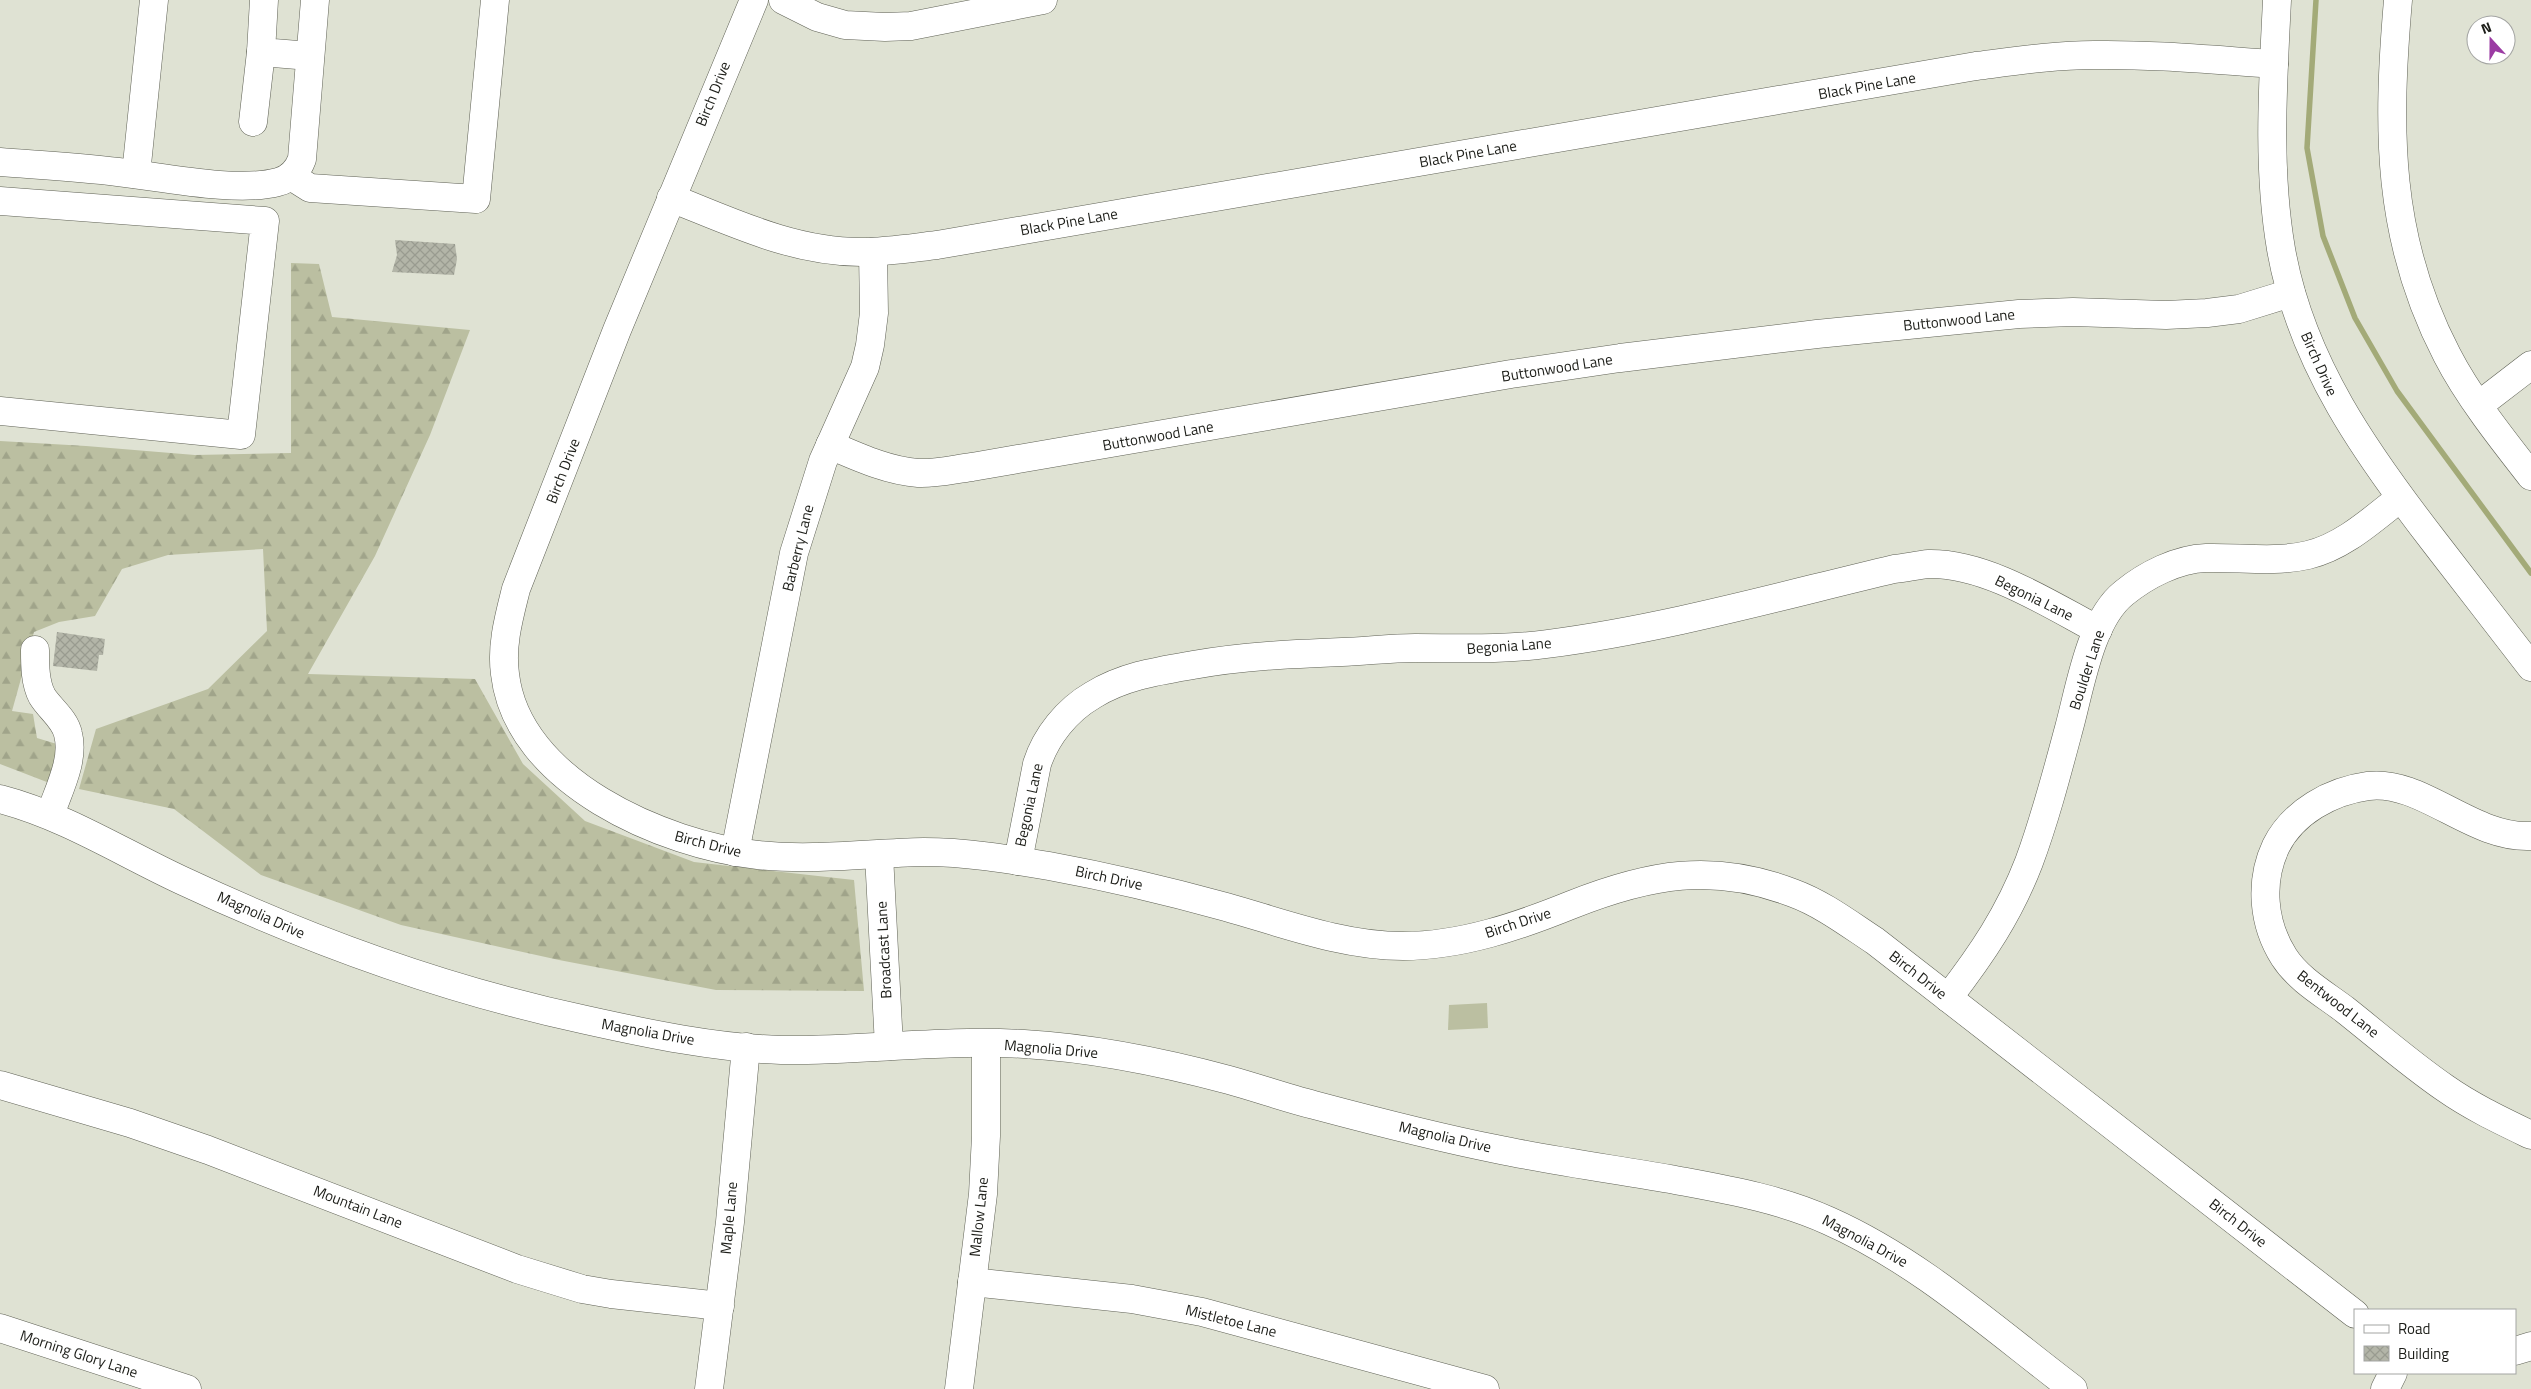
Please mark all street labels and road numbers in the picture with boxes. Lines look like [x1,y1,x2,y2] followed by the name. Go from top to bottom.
[689,58,736,130] street label: Birch Drive
[1816,66,1918,105] street label: Black Pine Lane
[1417,134,1519,173] street label: Black Pine Lane
[1018,202,1120,241] street label: Black Pine Lane
[1902,302,2016,337] street label: Buttonwood Lane
[2295,328,2344,400] street label: Birch Drive
[1500,347,1614,388] street label: Buttonwood Lane
[1101,414,1215,457] street label: Buttonwood Lane
[540,435,586,507] street label: Birch Drive
[776,502,819,594] street label: Barberry Lane
[1991,569,2077,627] street label: Begonia Lane
[2063,627,2110,713] street label: Boulder Lane
[1466,631,1552,660] street label: Begonia Lane
[1008,761,1049,849] street label: Begonia Lane
[672,824,744,863] street label: Birch Drive
[1073,859,1145,896] street label: Birch Drive
[214,885,309,944] street label: Magnolia Drive
[869,901,898,999] street label: Broadcast Lane
[1482,901,1554,944] street label: Birch Drive
[1884,945,1952,1005] street label: Birch Drive
[2292,964,2384,1043] street label: Bentwood Lane
[600,1012,696,1051] street label: Magnolia Drive
[1003,1033,1099,1064] street label: Magnolia Drive
[1397,1115,1494,1158] street label: Magnolia Drive
[963,1176,994,1258] street label: Mallow Lane
[310,1179,406,1234] street label: Mountain Lane
[714,1181,743,1255] street label: Maple Lane
[2204,1193,2272,1253] street label: Birch Drive
[1818,1208,1912,1273] street label: Magnolia Drive
[1183,1298,1279,1343] street label: Mistletoe Lane
[17,1324,141,1383] street label: Morning Glory Lane

